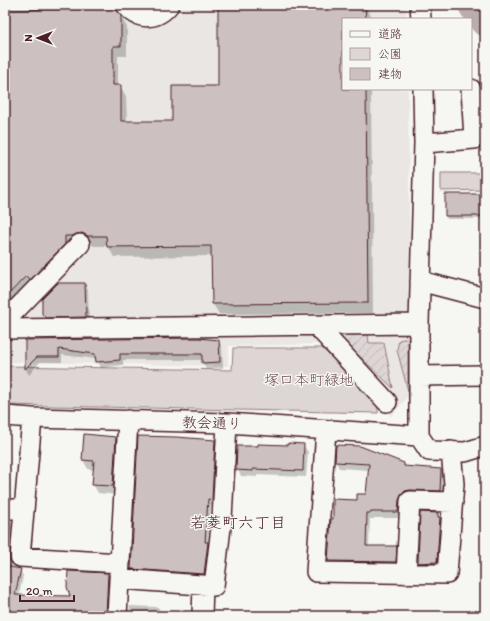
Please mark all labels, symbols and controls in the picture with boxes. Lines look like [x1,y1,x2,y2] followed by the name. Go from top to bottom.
[18,18,58,58] north arrow
[342,18,472,90] legend
[378,27,402,41] text: 道路
[22,34,35,42] text: N
[378,47,402,61] text: 公園
[378,67,402,81] text: 建物
[264,371,354,389] park label: 塚口本町緑地
[182,413,242,433] street label: 教会通り
[190,513,286,532] district label: 若菱町六丁目
[20,577,74,603] scale bar
[26,584,53,598] text: 20 m

